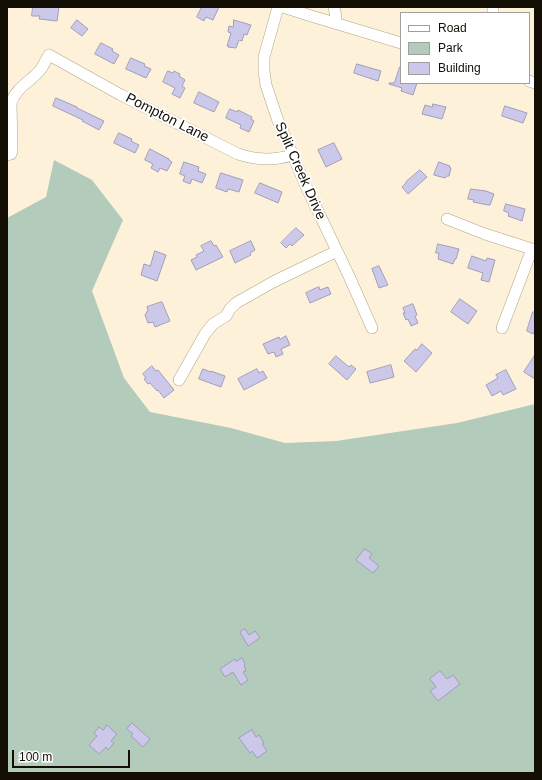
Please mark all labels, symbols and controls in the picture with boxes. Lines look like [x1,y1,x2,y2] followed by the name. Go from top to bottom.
[400,12,530,84] legend
[438,21,467,35] text: Road
[438,41,463,55] text: Park
[438,61,481,75] text: Building
[123,90,211,146] street label: Pompton Lane
[271,120,329,222] street label: Split Creek Drive
[14,742,132,768] scale bar
[19,750,52,764] text: 100 m

